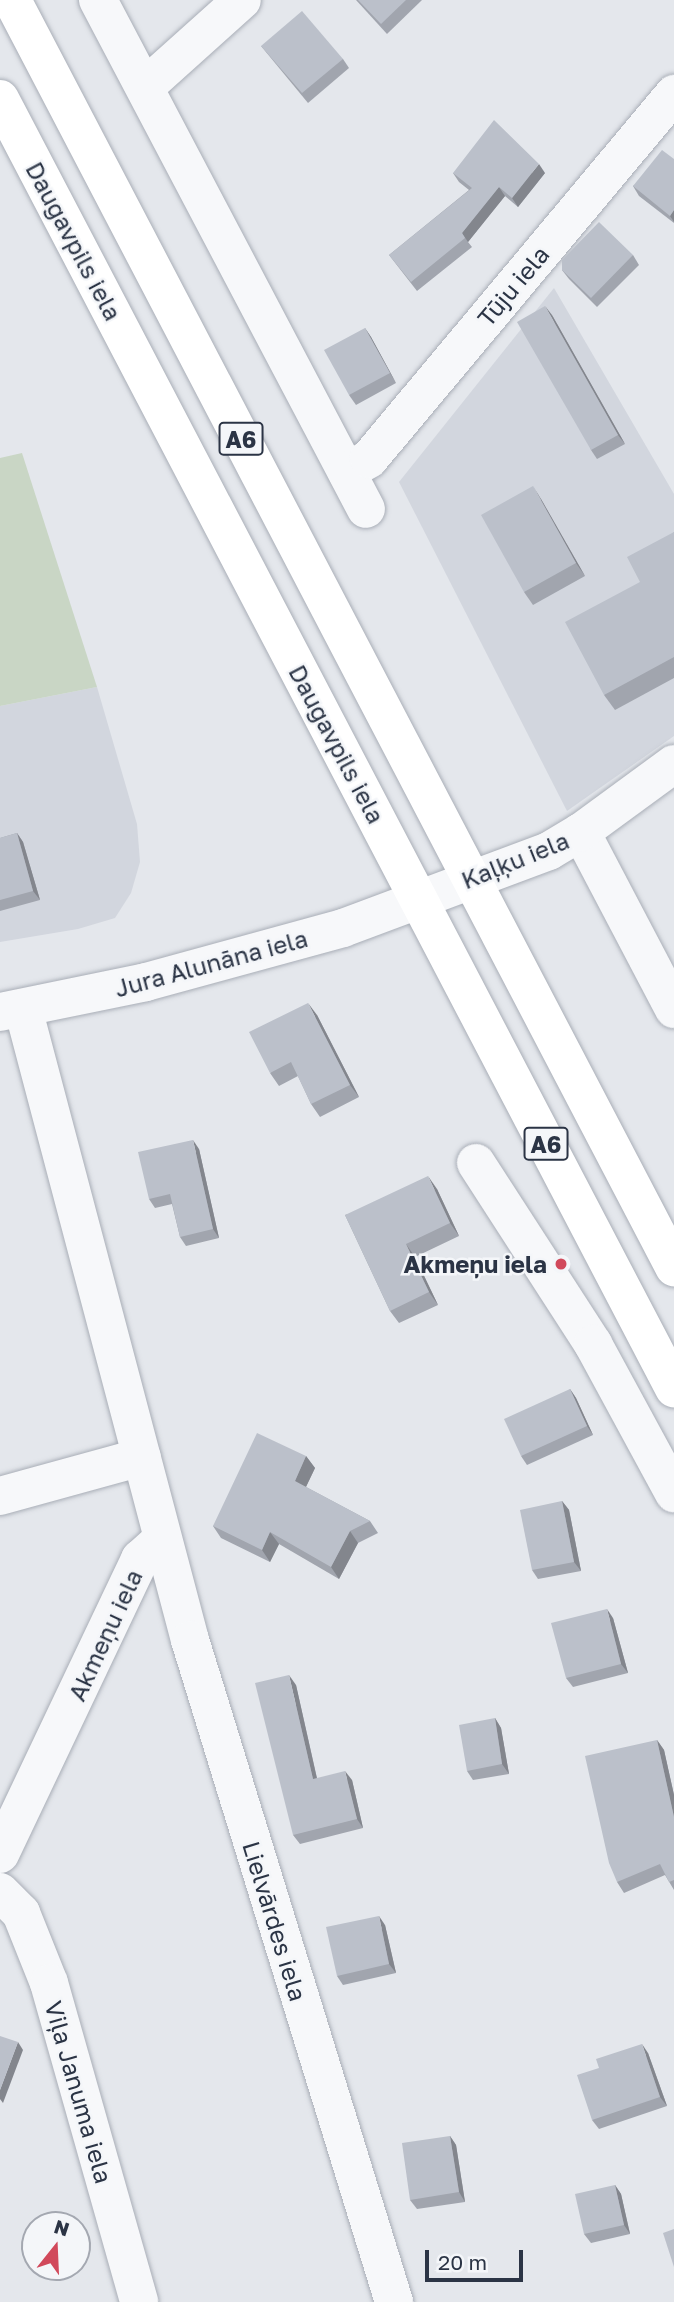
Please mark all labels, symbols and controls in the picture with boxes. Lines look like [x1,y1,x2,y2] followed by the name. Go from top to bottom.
[20,157,128,325] street label: Daugavpils iela
[471,240,555,332] street label: Tūju iela
[218,420,264,458] road number: A6
[283,660,391,828] street label: Daugavpils iela
[457,825,573,895] street label: Kaļķu iela
[111,923,311,1003] street label: Jura Alunāna iela
[523,1124,569,1163] road number: A6
[403,1250,547,1278] place label: Akmeņu iela
[553,1256,569,1272] marker: Akmeņu iela
[62,1565,148,1705] street label: Akmeņu iela
[237,1838,313,2004] street label: Lielvārdes iela
[39,1998,119,2186] street label: Viļa Januma iela
[21,2211,91,2281] north arrow
[52,2214,72,2241] text: N
[429,2236,527,2280] scale bar
[438,2249,487,2275] text: 20 m

